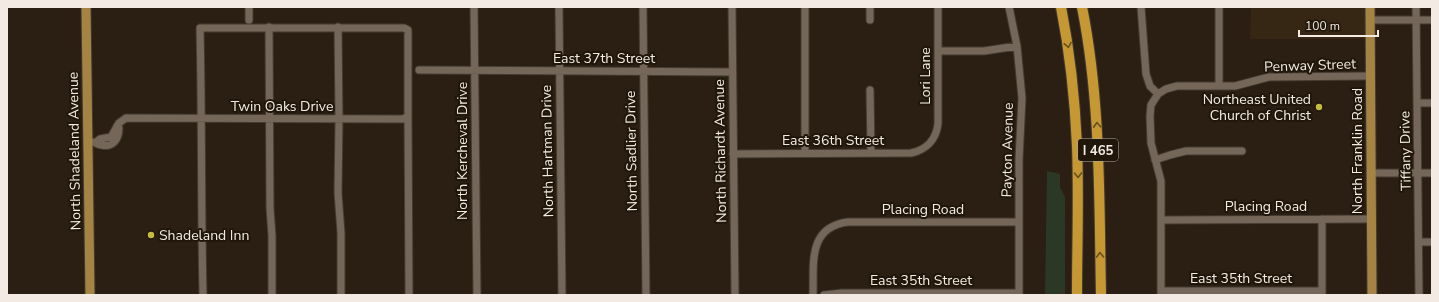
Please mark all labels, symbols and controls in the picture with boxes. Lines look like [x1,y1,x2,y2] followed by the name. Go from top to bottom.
[1299,12,1378,38] scale bar
[1305,18,1340,34] text: 100 m
[1063,42,1071,48] one-way arrow
[916,47,935,105] street label: Lori Lane
[553,49,655,68] street label: East 37th Street
[1264,54,1356,77] street label: Penway Street
[64,72,85,230] street label: North Shadeland Avenue
[710,79,731,223] street label: North Richardt Avenue
[453,82,472,220] street label: North Kercheval Drive
[537,85,558,217] street label: North Hartman Drive
[1348,88,1367,214] street label: North Franklin Road
[621,90,642,212] street label: North Sadlier Drive
[1203,90,1311,125] place label: Northeast United Church of Christ
[231,97,333,116] street label: Twin Oaks Drive
[997,102,1018,198] street label: Payton Avenue
[1314,102,1324,112] marker: Northeast United Church of Christ
[1395,111,1416,191] street label: Tiffany Drive
[1092,122,1101,128] one-way arrow
[782,131,884,150] street label: East 36th Street
[1078,139,1118,161] road number: I 465
[1073,172,1082,178] one-way arrow
[1225,197,1307,216] street label: Placing Road
[882,200,964,219] street label: Placing Road
[159,226,249,245] place label: Shadeland Inn
[146,230,156,240] marker: Shadeland Inn
[1096,252,1104,258] one-way arrow
[1190,269,1292,288] street label: East 35th Street
[870,271,972,290] street label: East 35th Street

